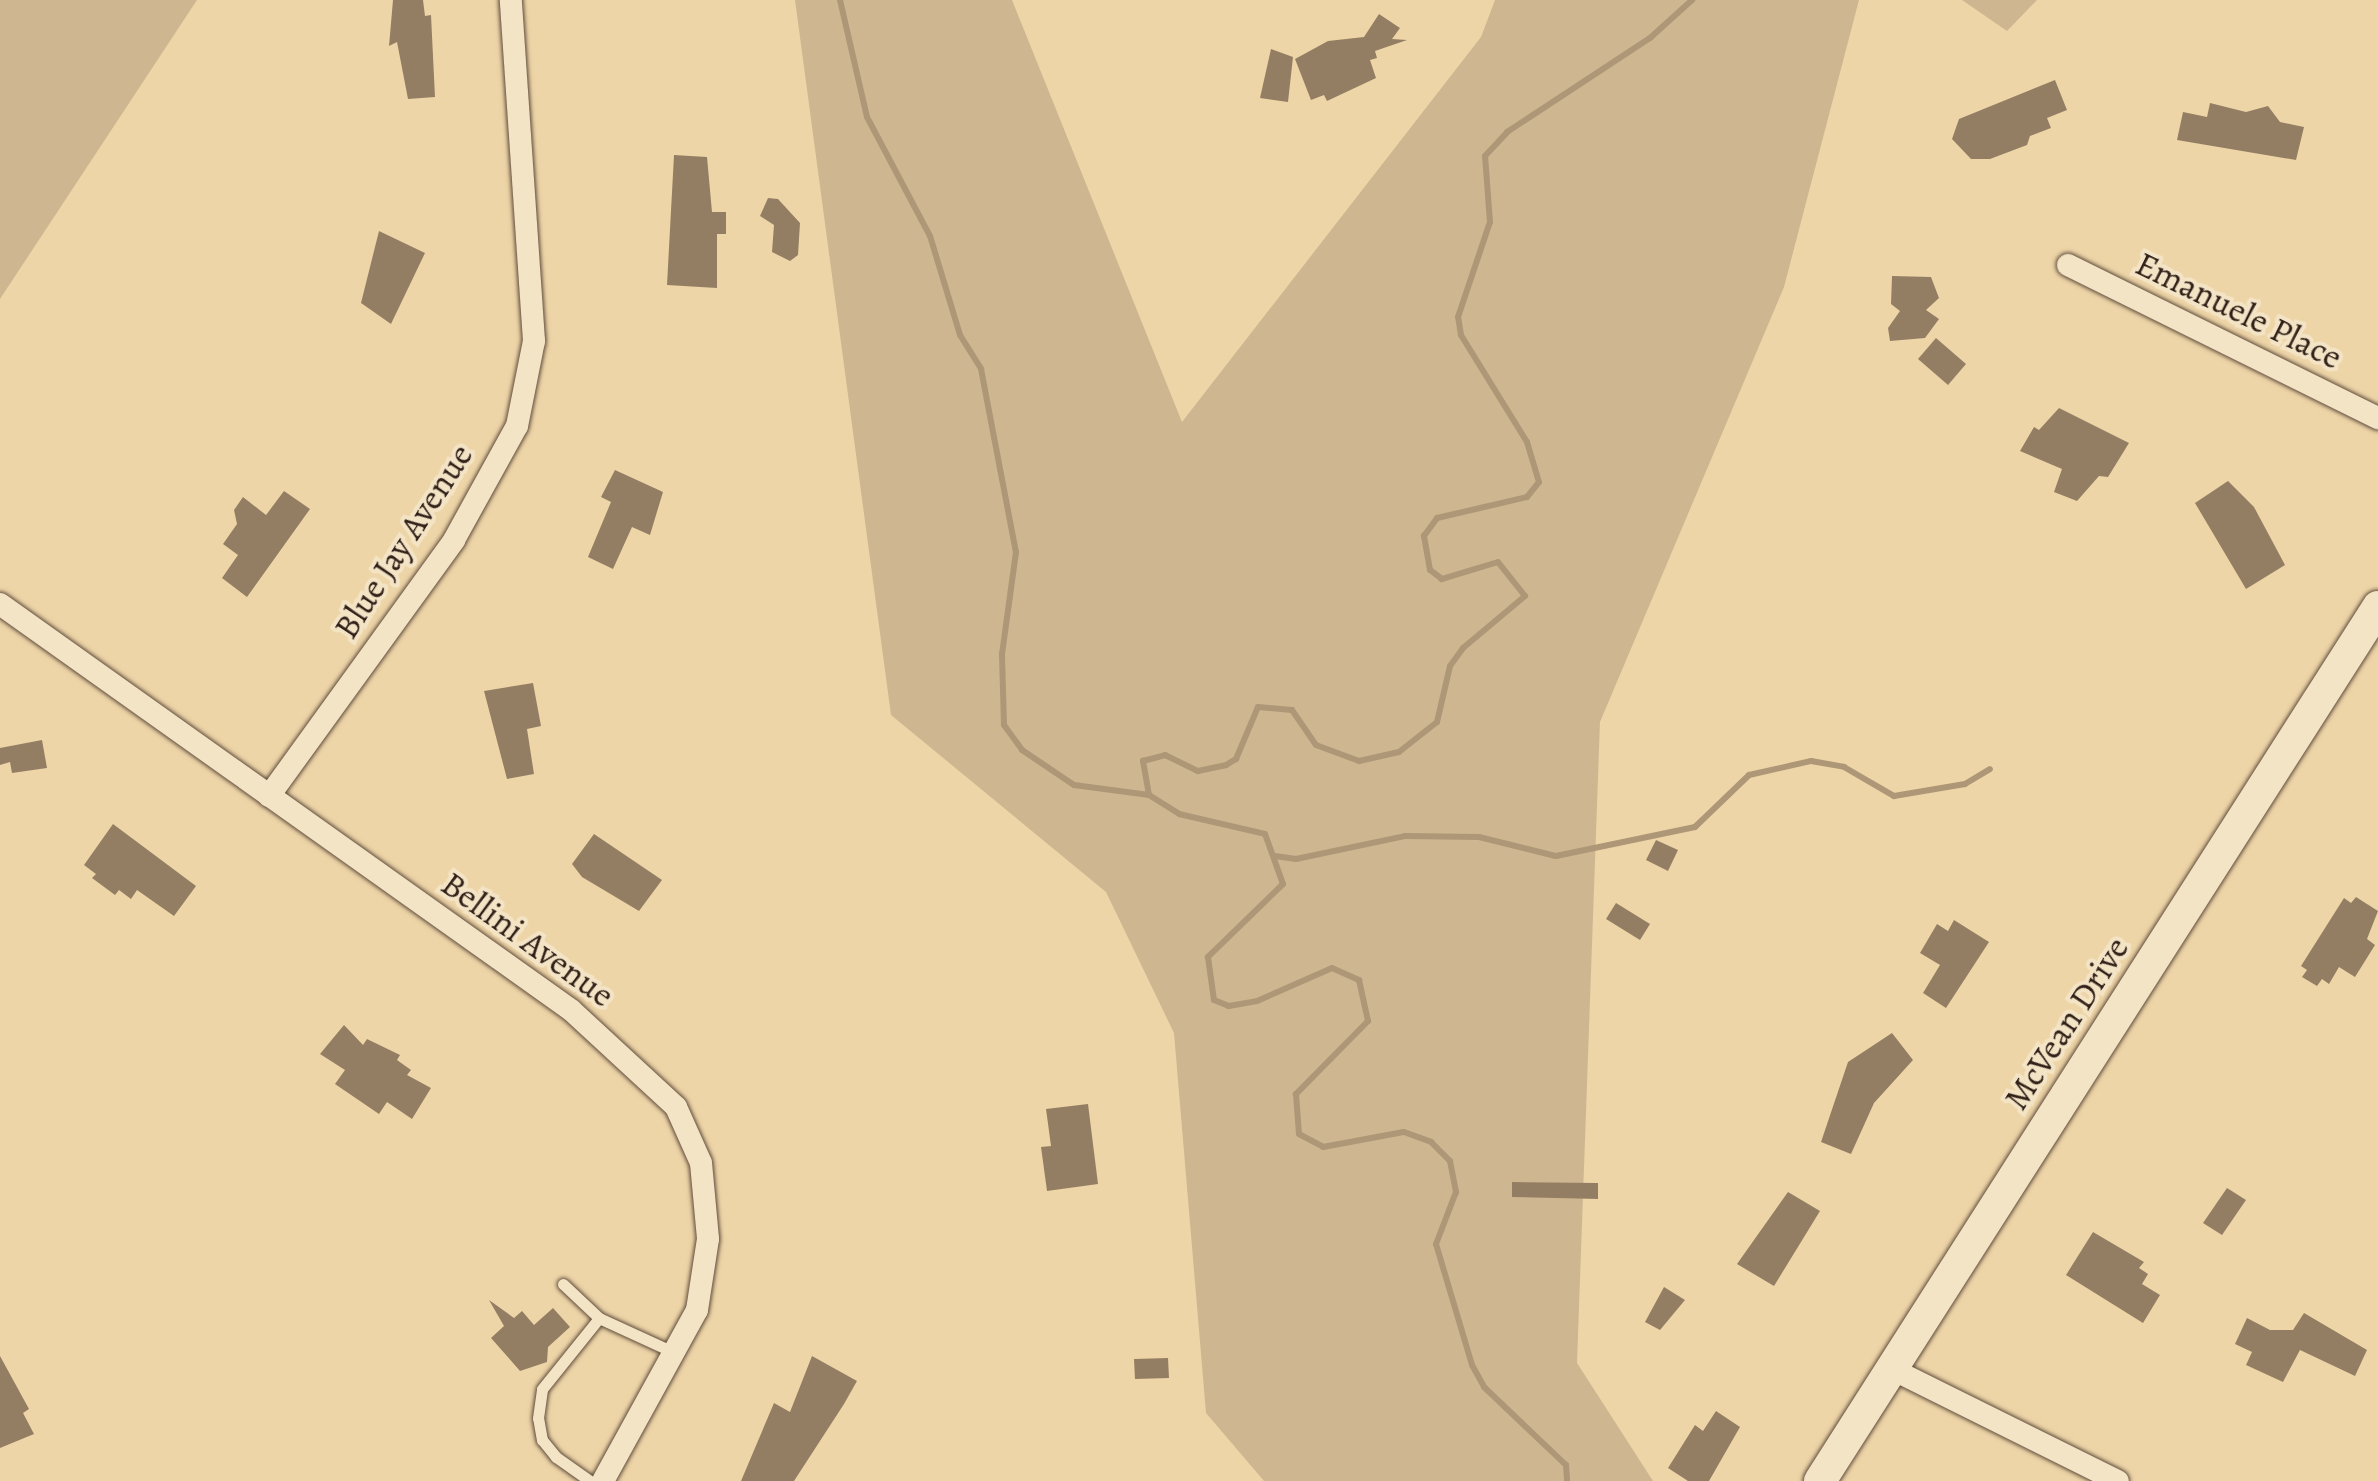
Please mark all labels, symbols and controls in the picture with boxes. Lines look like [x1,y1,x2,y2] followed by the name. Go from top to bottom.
[2129,242,2349,378] street label: Emanuele Place
[324,436,482,646] street label: Blue Jay Avenue
[433,862,623,1016] street label: Bellini Avenue
[1995,929,2137,1117] street label: McVean Drive

